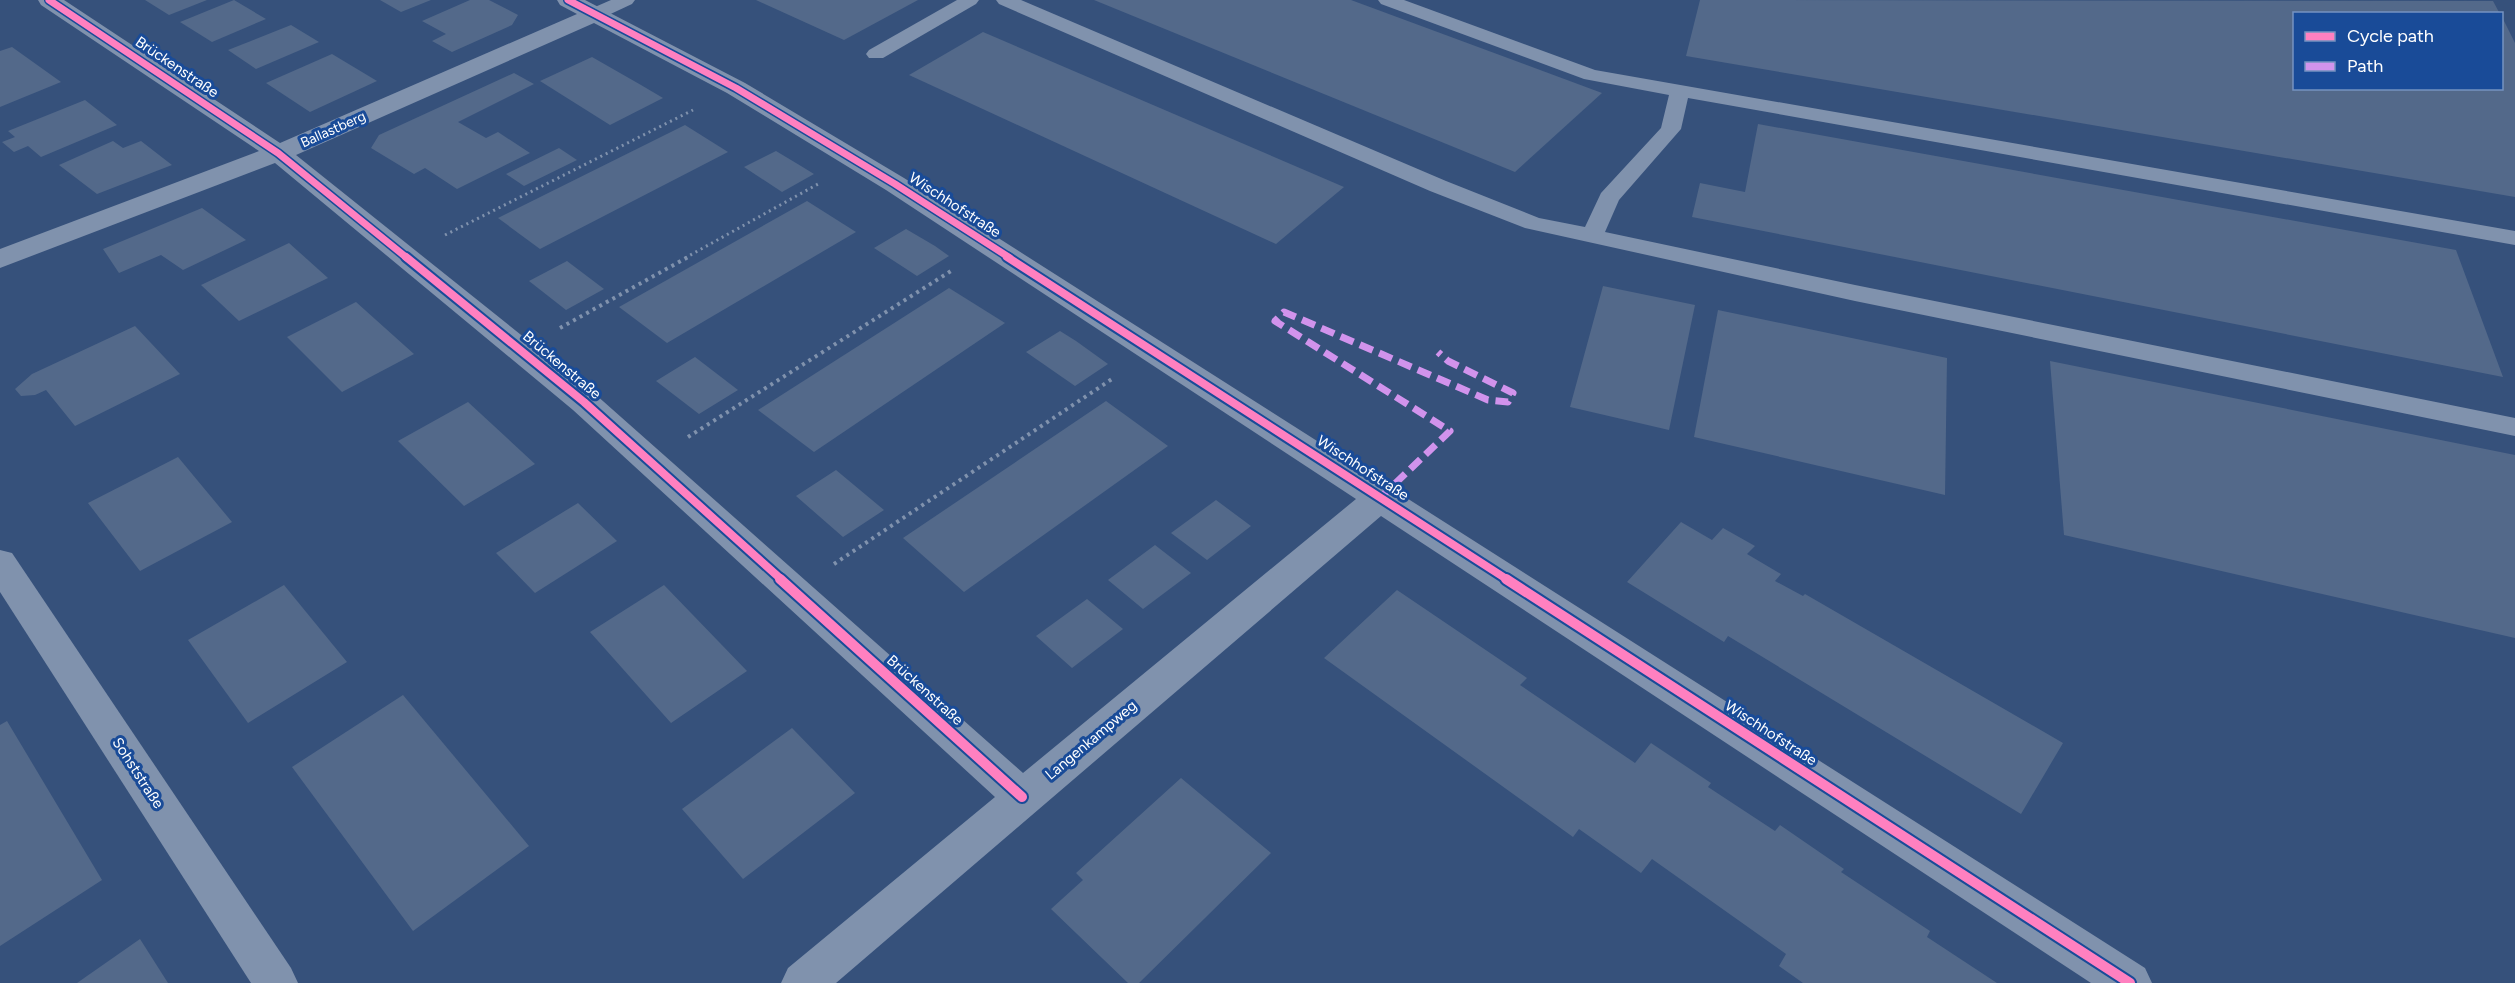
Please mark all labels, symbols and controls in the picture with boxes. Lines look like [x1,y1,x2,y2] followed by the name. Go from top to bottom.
[2293,12,2503,90] legend
[2347,25,2434,47] text: Cycle path
[132,33,222,101] street label: Brückenstraße
[2347,55,2383,77] text: Path
[298,108,368,151] street label: Ballastberg
[906,169,1004,241] street label: Wischhofstraße
[519,327,605,403] street label: Brückenstraße
[1314,432,1412,504] street label: Wischhofstraße
[883,651,967,729] street label: Brückenstraße
[1042,696,1140,784] street label: Langenkampweg
[1722,697,1820,769] street label: Wischhofstraße
[108,734,168,812] street label: Sohststraße

